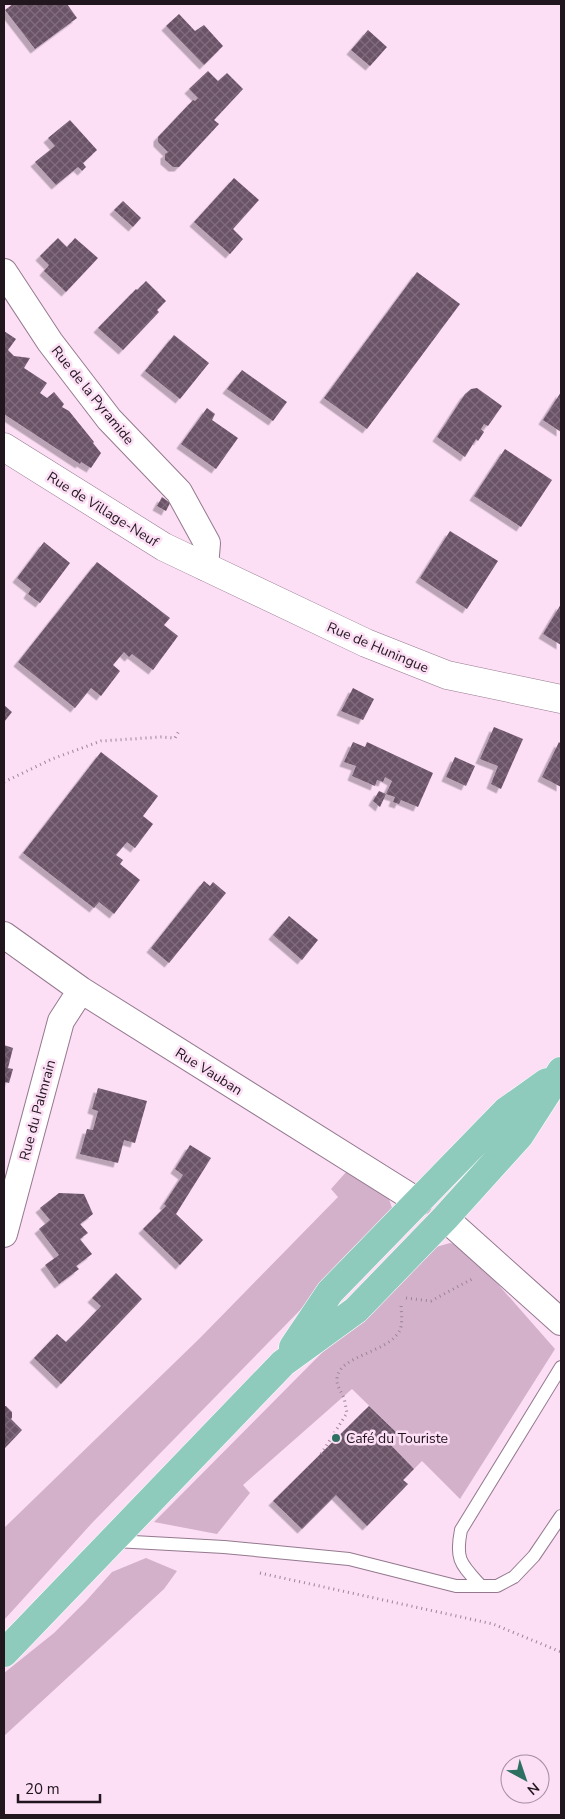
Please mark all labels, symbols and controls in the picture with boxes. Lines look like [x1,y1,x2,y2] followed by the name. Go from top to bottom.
[47,342,138,449] street label: Rue de la Pyramide
[43,467,162,552] street label: Rue de Village-Neuf
[324,617,432,677] street label: Rue de Huningue
[172,1043,246,1100] street label: Rue Vauban
[15,1058,60,1163] street label: Rue du Palmrain
[346,1429,448,1448] place label: Café du Touriste
[330,1432,342,1444] marker: Café du Touriste
[500,1754,550,1804] north arrow
[18,1772,100,1804] scale bar
[523,1778,543,1799] text: N
[25,1779,60,1799] text: 20 m

